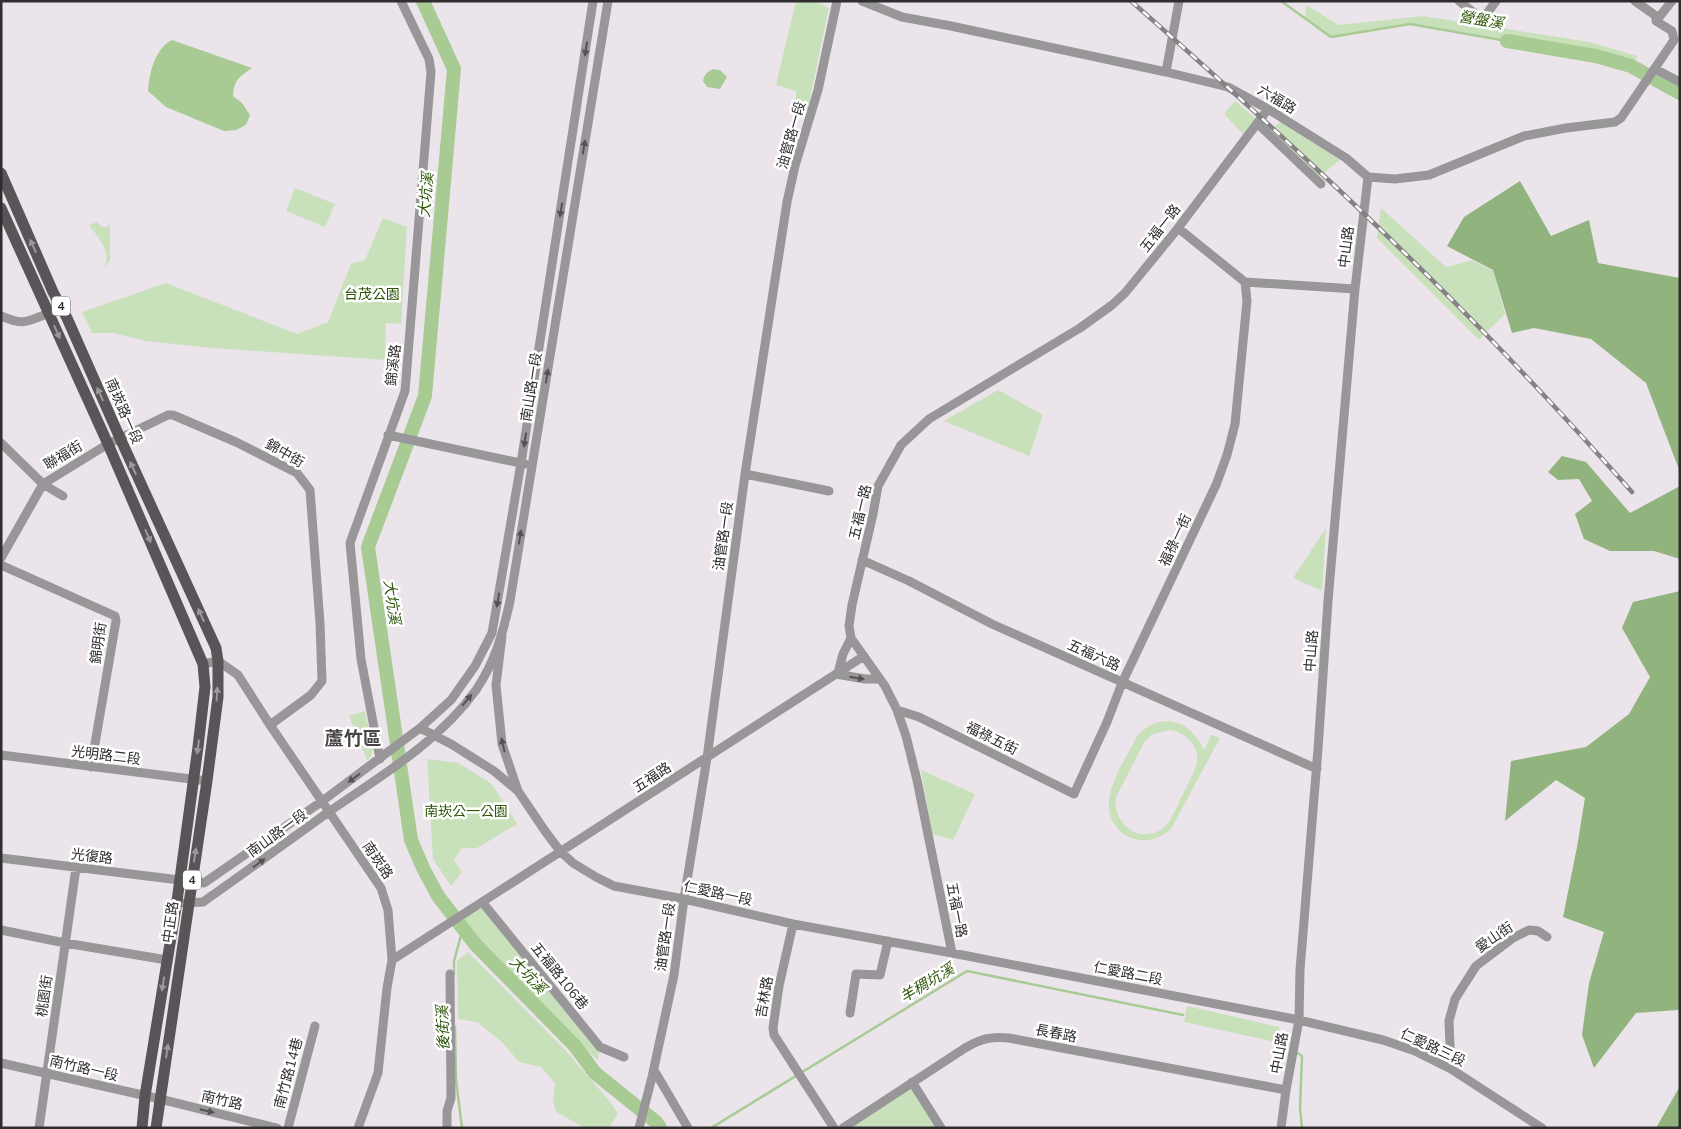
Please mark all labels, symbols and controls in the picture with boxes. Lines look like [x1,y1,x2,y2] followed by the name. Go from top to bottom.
[1457,6,1507,34] water label: 營盤溪
[581,42,589,58] one-way arrow
[1254,80,1300,118] street label: 六福路
[773,99,810,171] street label: 油管路一段
[580,138,588,154] one-way arrow
[414,170,438,218] water label: 大坑溪
[1136,200,1185,256] street label: 五福一路
[556,202,564,218] one-way arrow
[1335,225,1358,269] street label: 中山路
[28,239,36,253] one-way arrow
[344,285,400,304] park label: 台茂公園
[52,296,70,316] road number: 4
[54,325,62,339] one-way arrow
[382,343,405,387] street label: 錦溪路
[517,351,546,423] street label: 南山路一段
[543,368,551,384] one-way arrow
[101,375,146,447] street label: 南崁路一段
[96,387,104,401] one-way arrow
[520,432,528,448] one-way arrow
[262,435,308,472] street label: 錦中街
[40,436,86,474] street label: 聯福街
[129,461,137,475] one-way arrow
[845,483,876,542] street label: 五福一路
[709,500,738,572] street label: 油管路一段
[1155,511,1196,570] street label: 福祿一街
[517,528,525,544] one-way arrow
[145,529,153,544] one-way arrow
[379,578,405,628] water label: 大坑溪
[493,592,501,608] one-way arrow
[197,608,205,622] one-way arrow
[86,621,111,665] street label: 錦明街
[1301,629,1322,673] street label: 中山路
[1064,635,1123,676] street label: 五福六路
[850,674,866,682] one-way arrow
[214,686,222,702] one-way arrow
[461,694,472,707] one-way arrow
[962,718,1021,759] street label: 福祿五街
[324,726,382,752] district label: 蘆竹區
[499,737,507,753] one-way arrow
[194,739,202,755] one-way arrow
[70,742,142,769] street label: 光明路二段
[629,758,675,797] street label: 五福路
[348,772,361,783] one-way arrow
[424,802,508,821] park label: 南崁公一公園
[243,805,311,862] street label: 南山路一段
[358,838,397,883] street label: 南崁路
[70,845,114,868] street label: 光復路
[192,847,200,863] one-way arrow
[253,858,266,868] one-way arrow
[183,870,201,890] road number: 4
[682,877,754,910] street label: 仁愛路一段
[942,881,971,939] street label: 五福一路
[158,900,183,944] street label: 中正路
[651,901,680,973] street label: 油管路一段
[1472,918,1517,957] street label: 愛山街
[527,939,593,1014] street label: 五福路106巷
[505,952,552,1000] water label: 大坑溪
[1092,957,1164,989] street label: 仁愛路二段
[896,958,960,1007] water label: 羊稠坑溪
[32,974,57,1018] street label: 桃園街
[751,975,777,1019] street label: 吉林路
[159,976,167,992] one-way arrow
[432,1003,454,1051] water label: 後街溪
[1033,1020,1078,1047] street label: 長春路
[1397,1024,1469,1071] street label: 仁愛路三段
[1266,1031,1292,1075] street label: 中山路
[270,1036,307,1111] street label: 南竹路14巷
[163,1042,171,1058] one-way arrow
[48,1051,120,1086] street label: 南竹路一段
[199,1087,244,1114] street label: 南竹路
[200,1107,215,1115] one-way arrow

